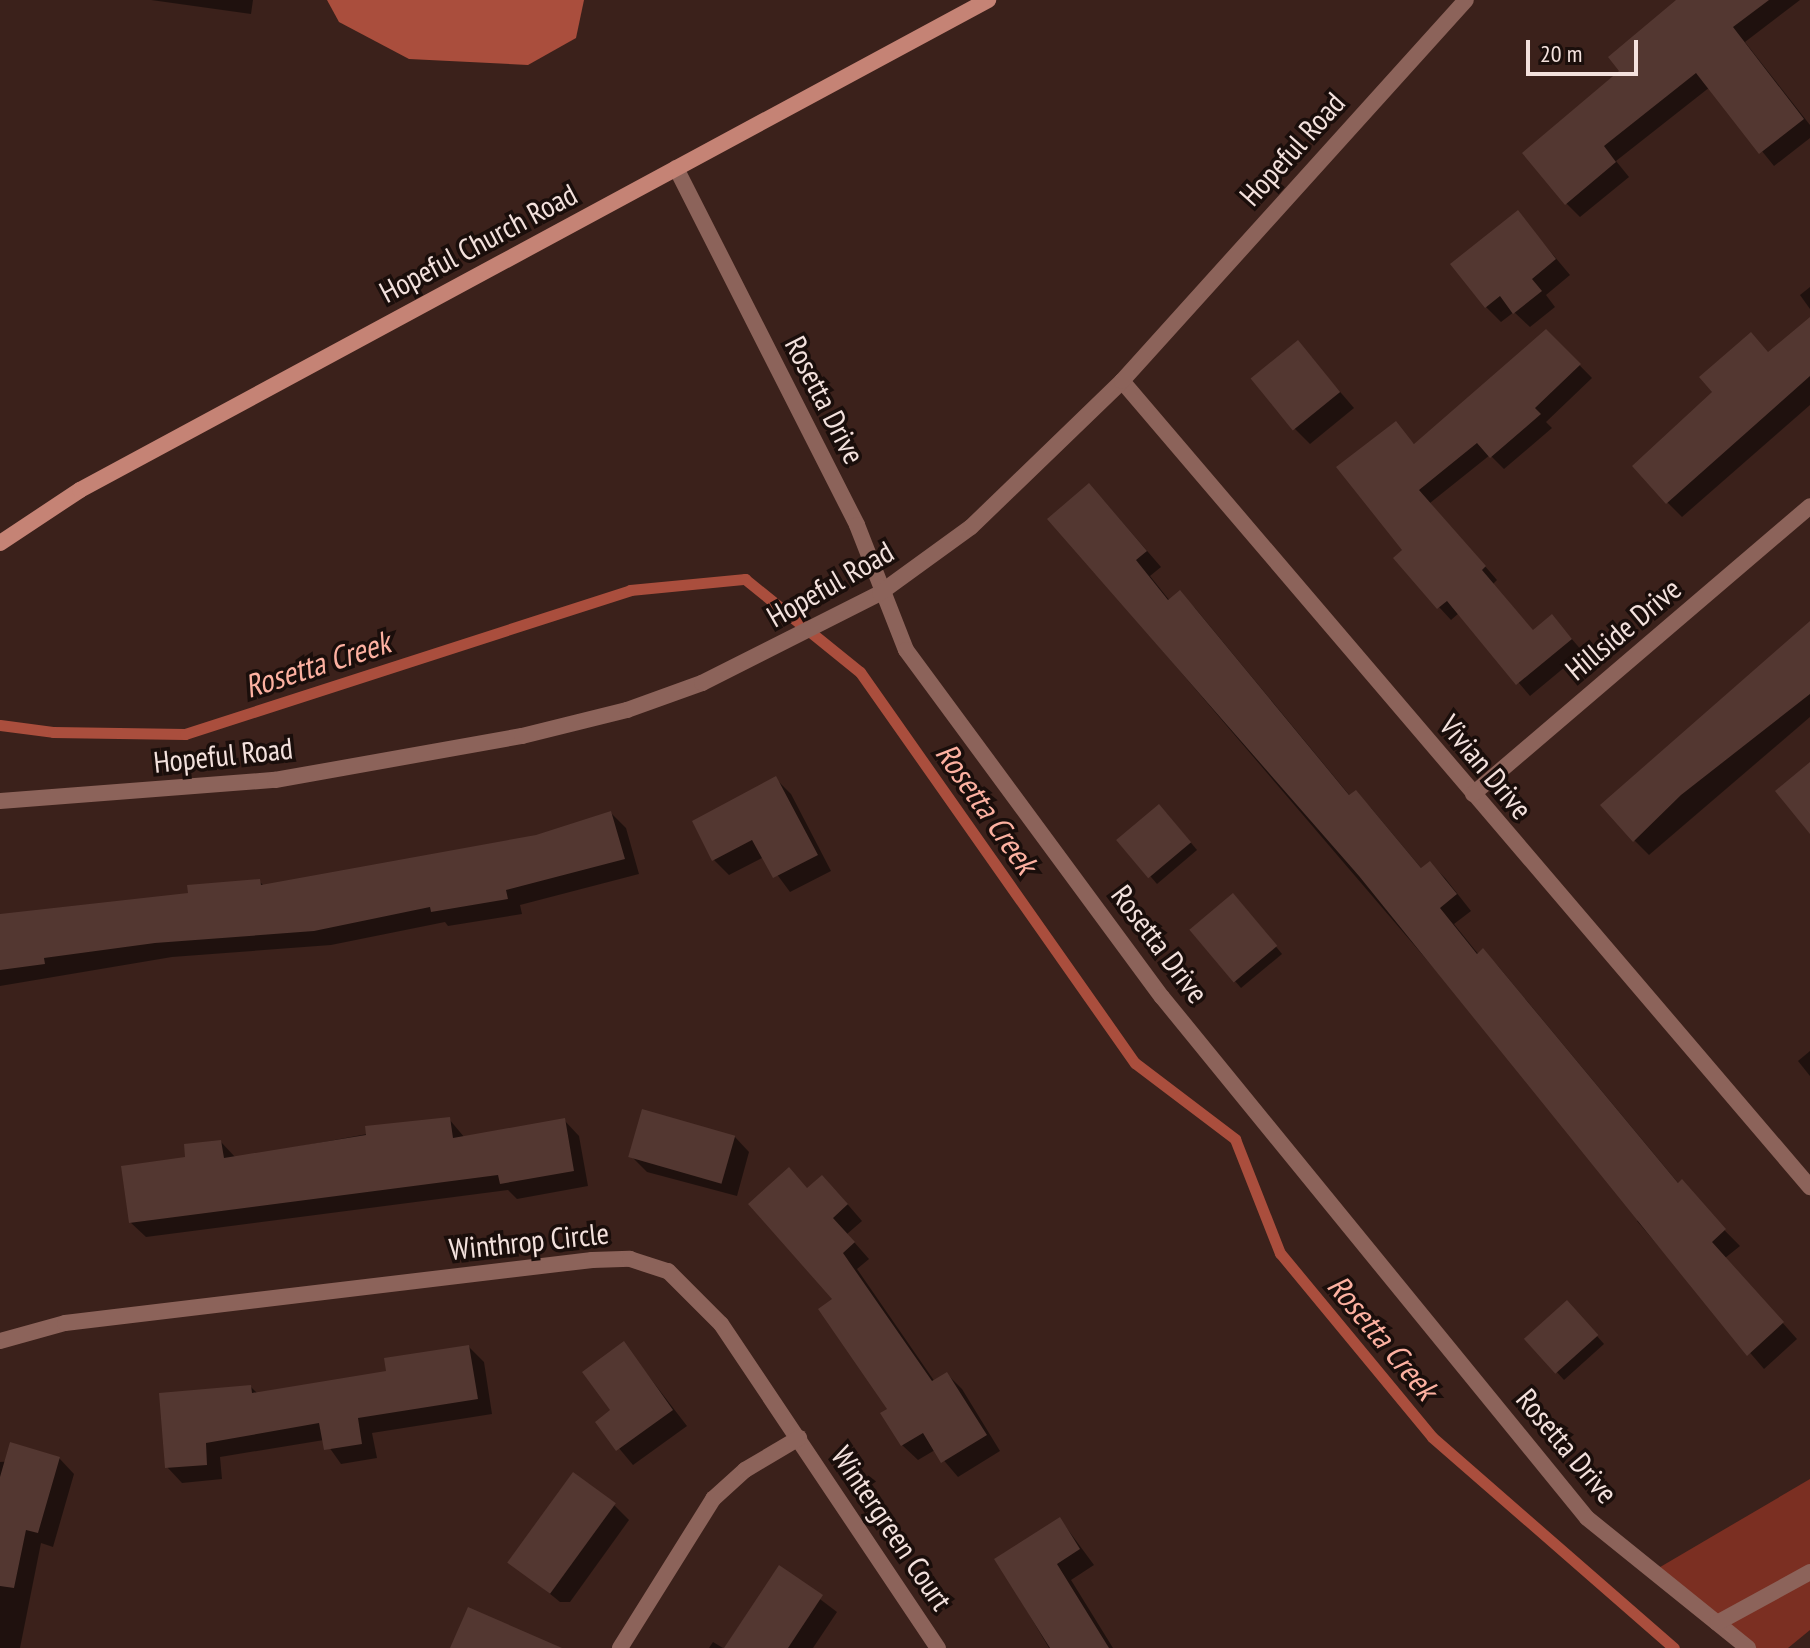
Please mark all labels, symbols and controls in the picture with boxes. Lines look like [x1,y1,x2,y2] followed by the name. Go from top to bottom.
[1530,24,1642,74] scale bar
[1540,38,1582,69] text: 20 m
[1232,85,1352,213] street label: Hopeful Road
[373,176,583,310] street label: Hopeful Church Road
[778,330,872,470] street label: Rosetta Drive
[760,533,900,635] street label: Hopeful Road
[1558,570,1688,688] street label: Hillside Drive
[239,622,395,706] water label: Rosetta Creek
[1432,708,1540,826] street label: Vivian Drive
[152,730,294,780] street label: Hopeful Road
[928,735,1046,881] water label: Rosetta Creek
[1104,878,1216,1010] street label: Rosetta Drive
[447,1215,611,1267] street label: Winthrop Circle
[1320,1267,1446,1407] water label: Rosetta Creek
[1509,1382,1625,1510] street label: Rosetta Drive
[824,1439,960,1617] street label: Wintergreen Court

